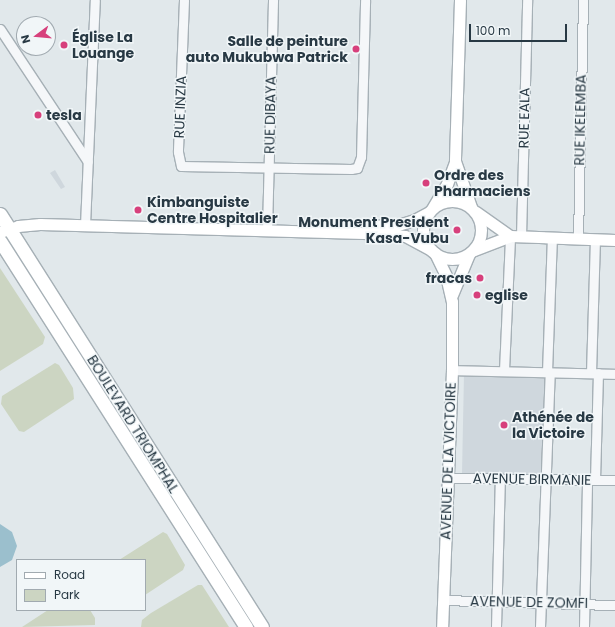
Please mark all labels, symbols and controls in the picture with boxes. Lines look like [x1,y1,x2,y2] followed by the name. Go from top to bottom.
[16,16,56,56] north arrow
[471,16,569,42] scale bar
[476,22,510,39] text: 100 m
[72,29,134,62] place label: Église La Louange
[17,33,34,45] text: N
[186,33,348,66] place label: Salle de peinture auto Mukubwa Patrick
[59,40,69,50] marker: Église La Louange
[351,44,361,54] marker: Salle de peinture auto Mukubwa Patrick
[571,74,589,166] street label: RUE IKELEMBA
[171,75,189,139] street label: RUE INZIA
[261,76,279,154] street label: RUE DIBAYA
[515,87,533,149] street label: RUE EALA
[46,107,82,123] place label: tesla
[33,110,43,120] marker: tesla
[434,167,530,200] place label: Ordre des Pharmaciens
[421,178,431,188] marker: Ordre des Pharmaciens
[147,194,278,226] place label: Kimbanguiste Centre Hospitalier
[132,204,144,216] marker: Kimbanguiste Centre Hospitalier
[298,214,449,246] place label: Monument President Kasa-Vubu
[452,225,462,235] marker: Monument President Kasa-Vubu
[426,270,472,286] place label: fracas
[475,273,485,283] marker: fracas
[485,287,528,303] place label: eglise
[472,290,482,300] marker: eglise
[84,352,182,496] street label: BOULEVARD TRIOMPHAL
[437,382,459,540] street label: AVENUE DE LA VICTOIRE
[512,409,594,442] place label: Athénée de la Victoire
[499,420,509,430] marker: Athénée de la Victoire
[472,470,592,488] street label: AVENUE BIRMANIE
[16,559,146,611] legend
[54,566,85,583] text: Road
[54,586,80,603] text: Park
[470,593,588,611] street label: AVENUE DE ZOMFI

